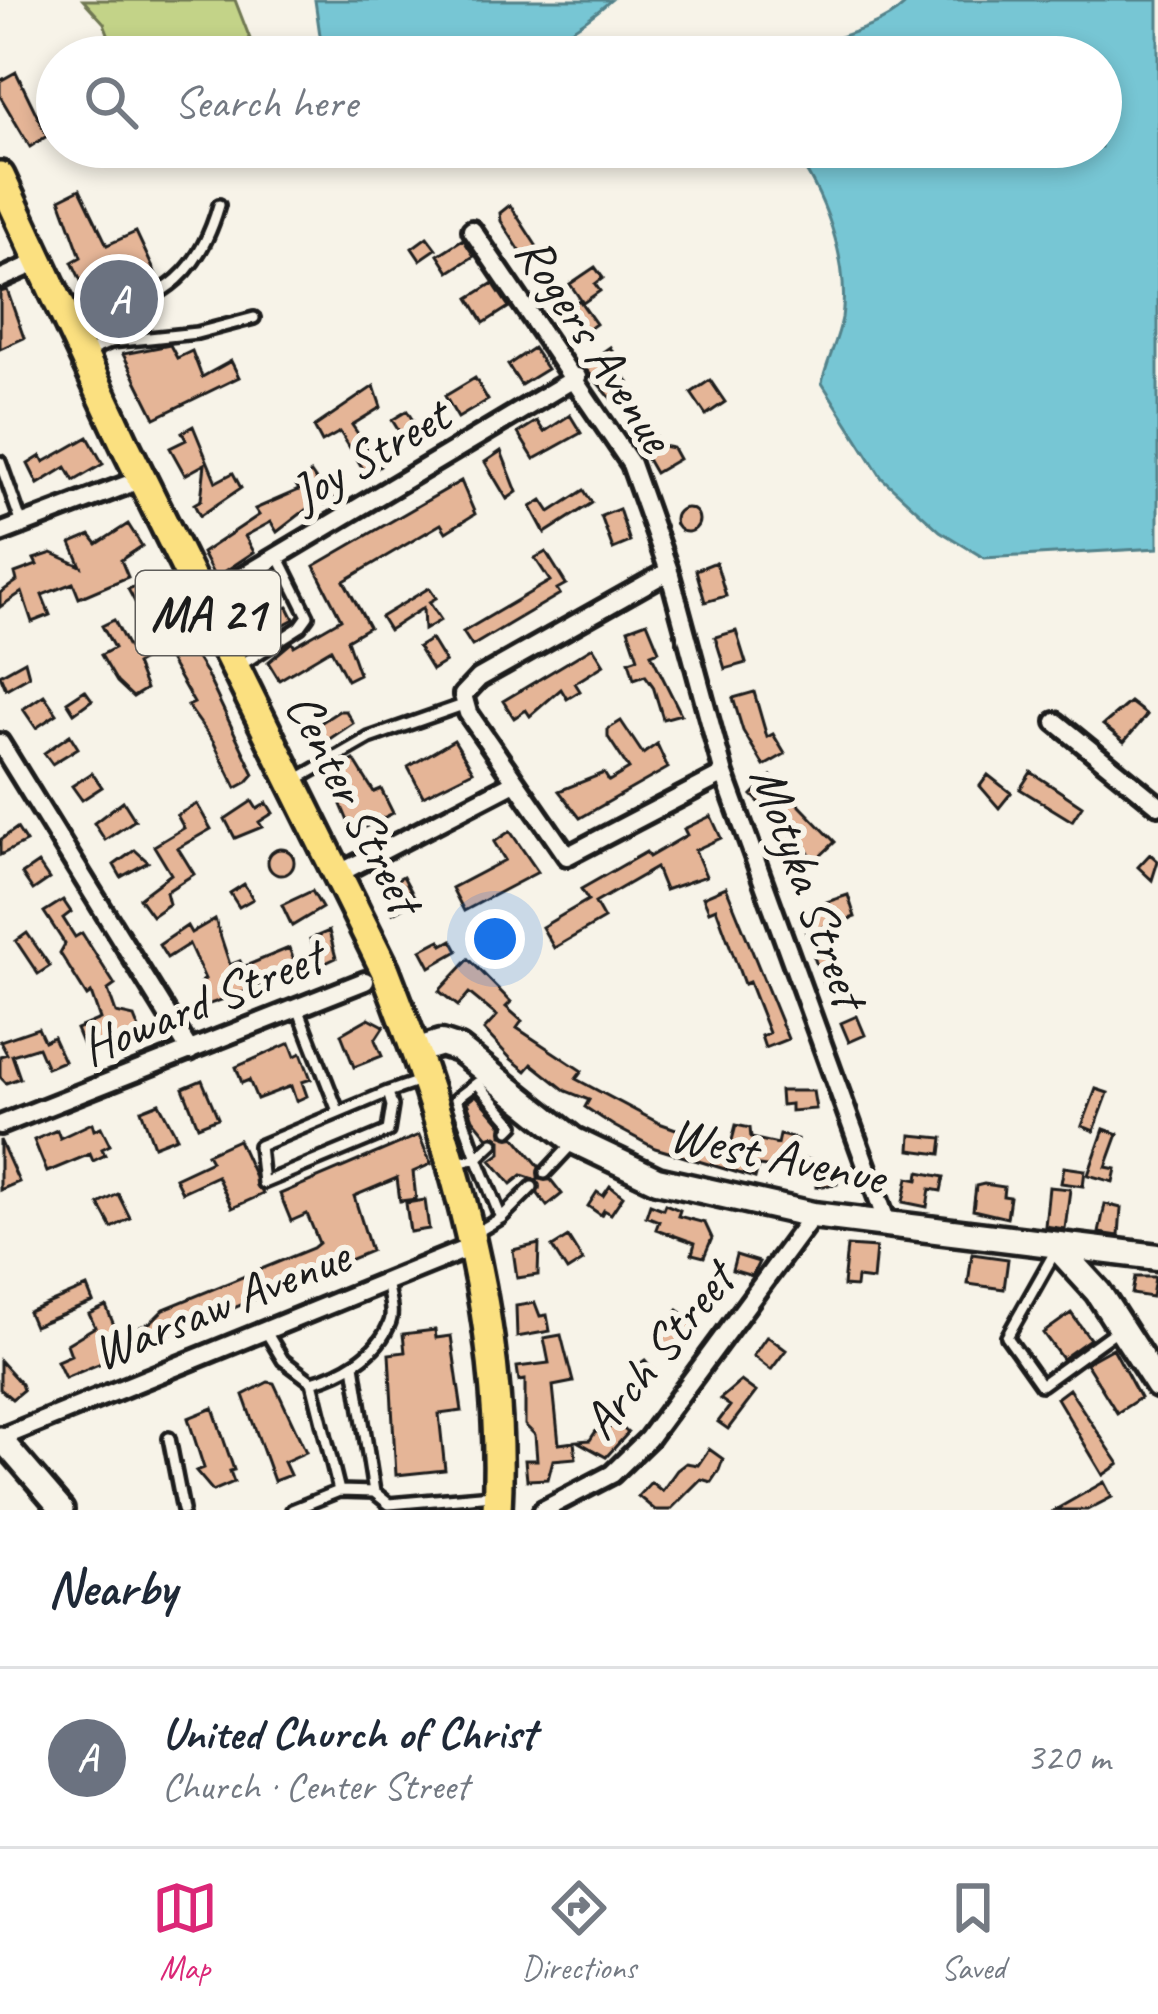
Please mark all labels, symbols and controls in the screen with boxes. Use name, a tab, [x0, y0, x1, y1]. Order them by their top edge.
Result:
search box	[36, 36, 1122, 168]
icon: search	[78, 69, 144, 135]
text: Search here	[174, 74, 357, 131]
street label: Rogers Avenue	[502, 223, 691, 467]
pin: A	[80, 254, 158, 344]
street label: Joy Street	[276, 381, 465, 526]
road number: MA 21	[136, 571, 280, 655]
street label: Center Street	[271, 682, 440, 929]
street label: Motyka Street	[736, 757, 884, 1021]
your location	[465, 909, 525, 969]
street label: Howard Street	[71, 922, 337, 1079]
street label: West Avenue	[665, 1101, 894, 1210]
street label: Warsaw Avenue	[83, 1222, 361, 1384]
street label: Arch Street	[567, 1245, 752, 1452]
text: Nearby	[48, 1556, 176, 1620]
text: United Church of Christ	[162, 1705, 536, 1762]
text: A	[77, 1733, 97, 1782]
text: 320 m	[1026, 1733, 1110, 1782]
text: Church · Center Street	[162, 1762, 468, 1811]
tab: Map	[152, 1875, 218, 1989]
tab: Directions	[522, 1875, 636, 1989]
tab: Saved	[940, 1875, 1006, 1989]

